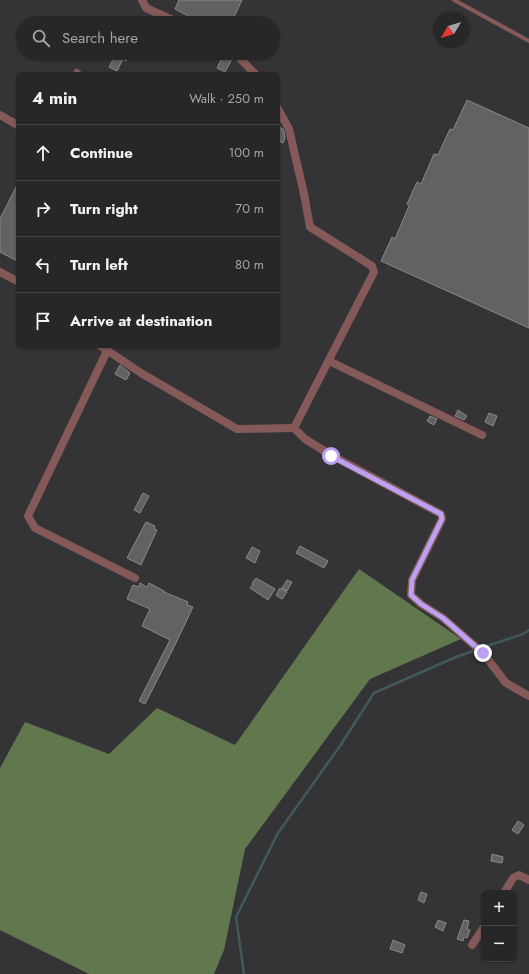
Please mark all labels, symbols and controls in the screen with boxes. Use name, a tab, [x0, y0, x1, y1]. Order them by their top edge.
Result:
north arrow	[433, 12, 469, 48]
search box	[16, 16, 280, 60]
icon: search	[30, 27, 52, 49]
text: Search here	[62, 27, 138, 49]
text: 4 min	[32, 86, 77, 110]
text: Walk · 250 m	[189, 89, 264, 108]
icon: ahead	[32, 142, 54, 164]
text: Continue	[70, 142, 133, 164]
text: 100 m	[229, 143, 264, 162]
icon: right	[32, 198, 54, 220]
text: Turn right	[70, 198, 138, 220]
text: 70 m	[235, 199, 264, 218]
icon: left	[32, 254, 54, 276]
text: Turn left	[70, 254, 128, 276]
text: 80 m	[235, 255, 264, 274]
icon: arrive	[32, 310, 54, 332]
text: Arrive at destination	[70, 310, 212, 332]
route start	[322, 447, 340, 465]
route end	[474, 644, 492, 662]
map controls	[481, 890, 517, 962]
button: +	[481, 890, 517, 926]
button: −	[481, 926, 517, 962]

